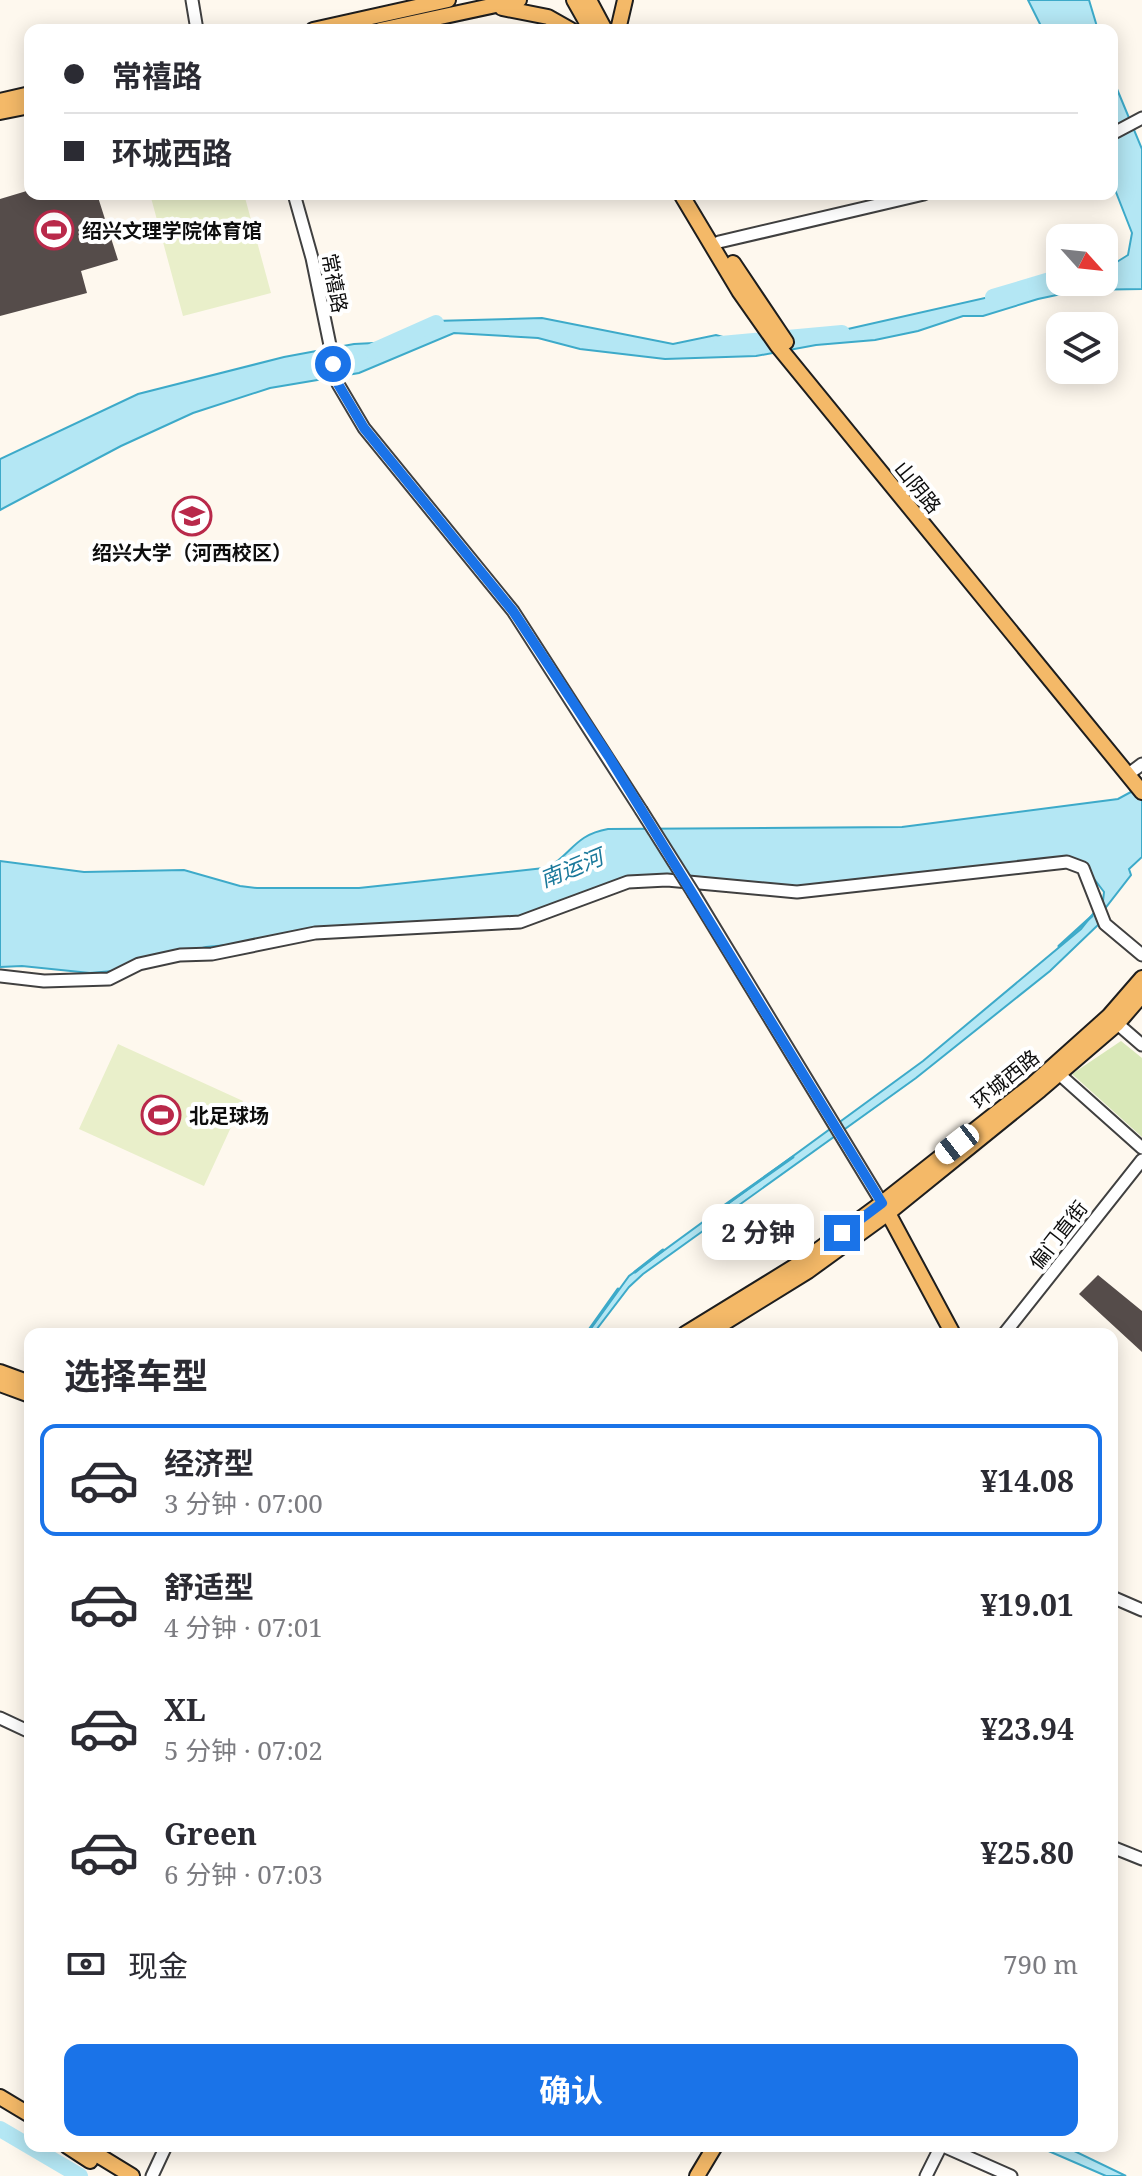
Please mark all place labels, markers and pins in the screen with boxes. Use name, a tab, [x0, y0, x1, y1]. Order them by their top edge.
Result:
sports icon: 绍兴文理学院体育馆	[33, 209, 75, 251]
place label: 绍兴文理学院体育馆	[82, 217, 262, 244]
school or university icon: 绍兴大学（河西校区）	[171, 495, 213, 537]
place label: 绍兴大学（河西校区）	[92, 539, 292, 566]
sports icon: 北足球场	[140, 1094, 182, 1136]
place label: 北足球场	[189, 1102, 269, 1129]

